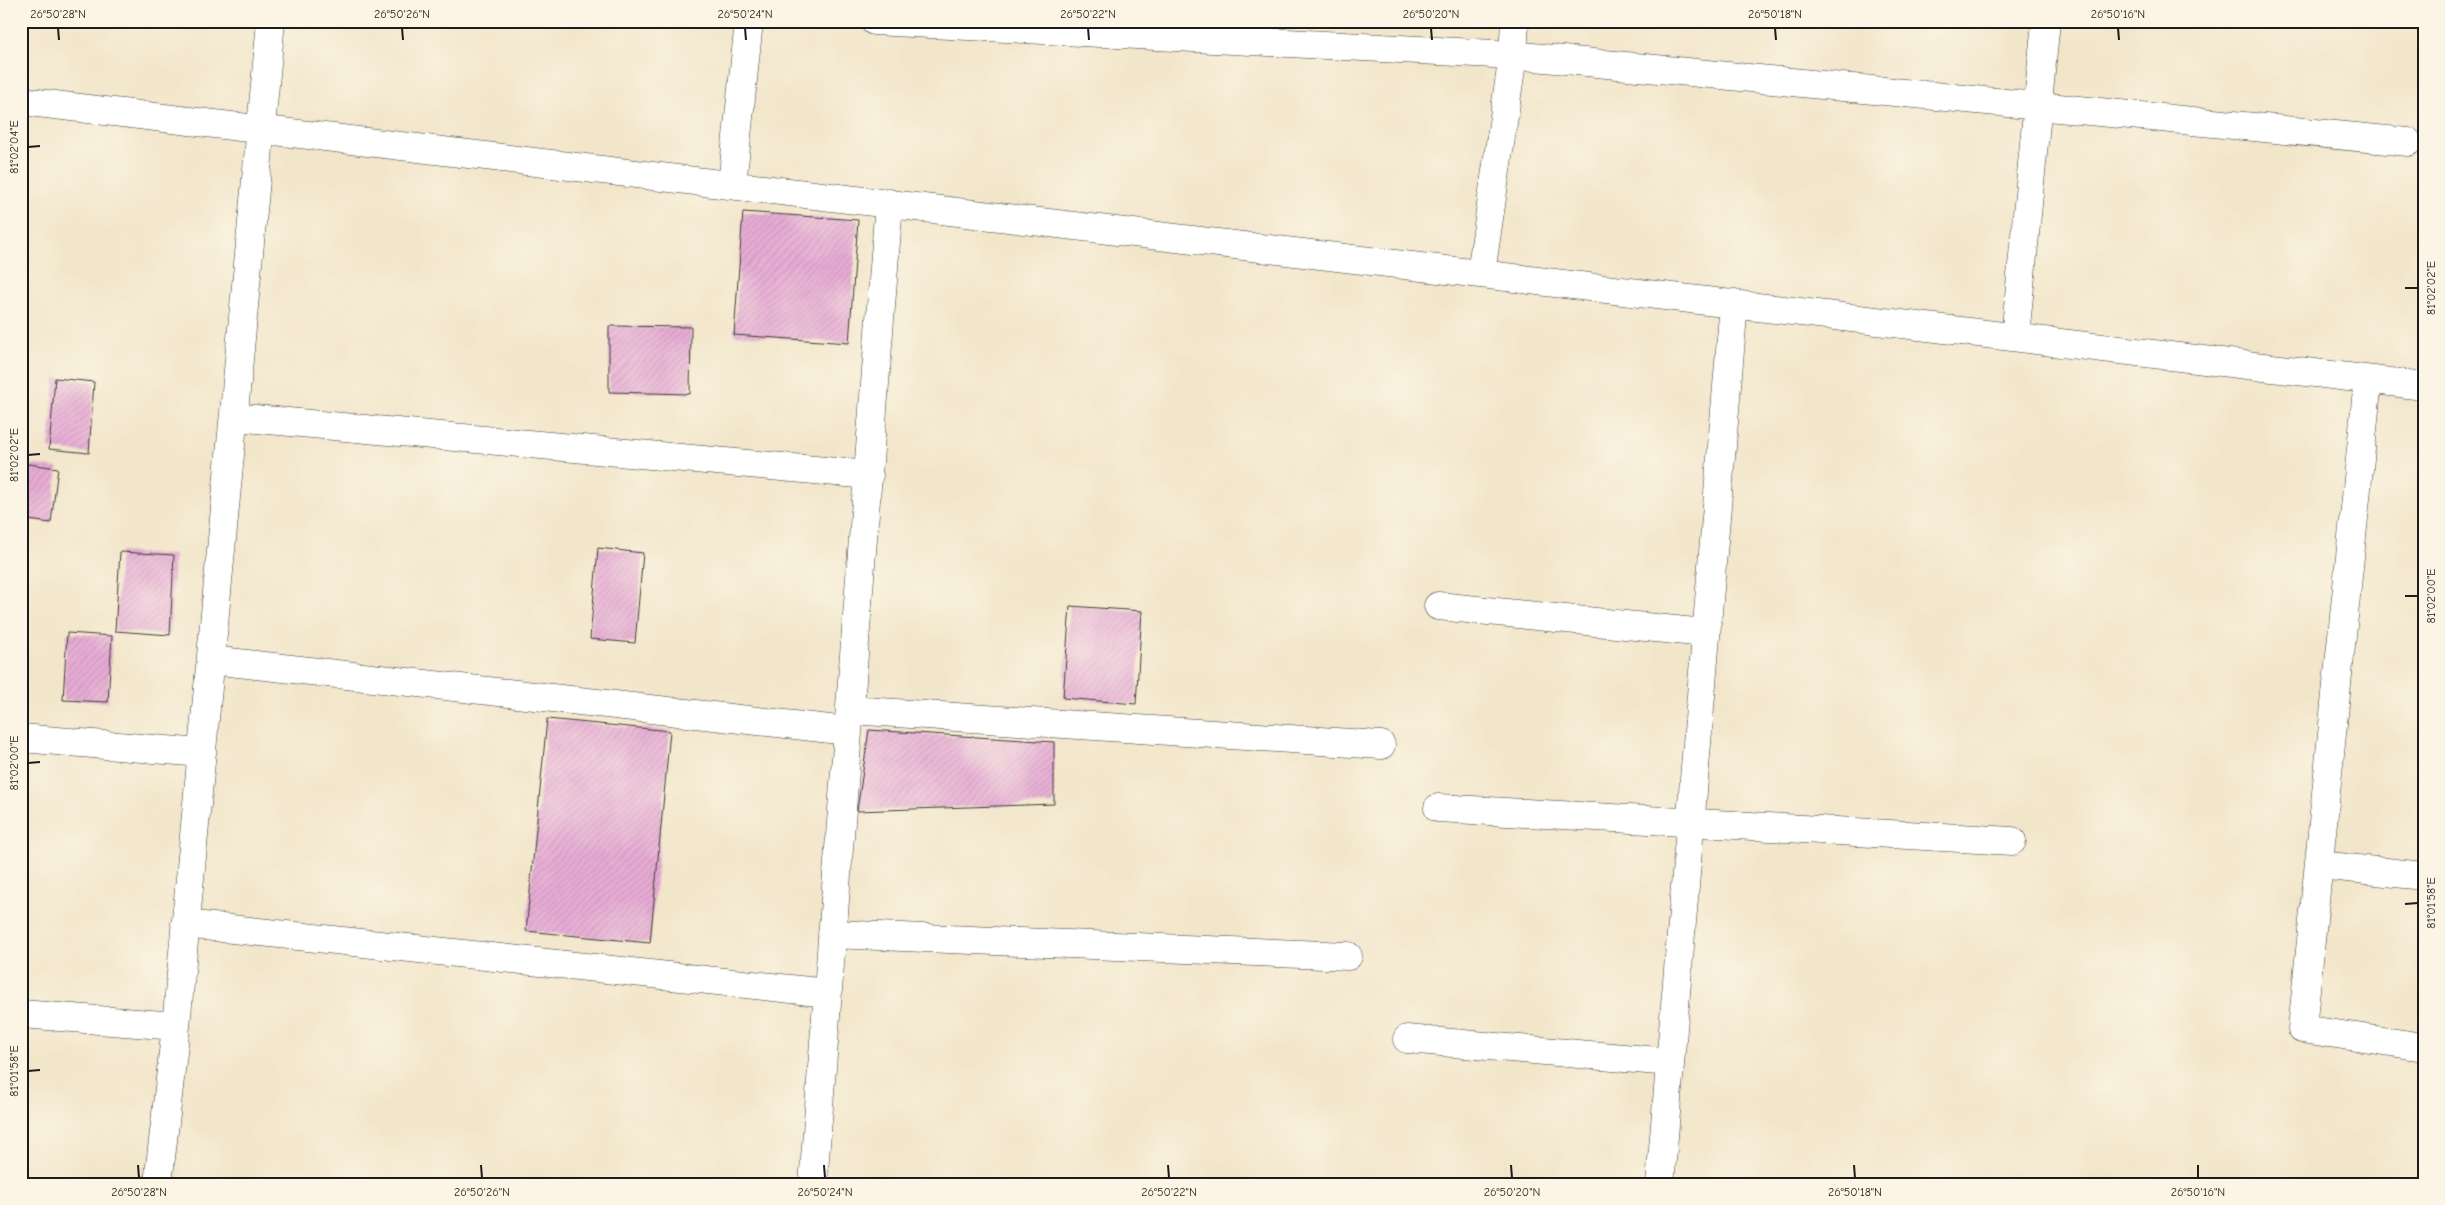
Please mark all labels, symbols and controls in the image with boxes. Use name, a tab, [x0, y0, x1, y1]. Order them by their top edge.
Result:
text: 26°50'28"N	[30, 7, 86, 21]
text: 26°50'26"N	[374, 7, 430, 21]
text: 26°50'24"N	[717, 7, 773, 21]
text: 26°50'22"N	[1060, 7, 1116, 21]
text: 26°50'20"N	[1403, 7, 1459, 21]
text: 26°50'18"N	[1748, 7, 1802, 21]
text: 26°50'16"N	[2091, 7, 2145, 21]
text: 81°02'04"E	[7, 120, 21, 174]
text: 81°02'02"E	[2424, 261, 2438, 315]
text: 81°02'02"E	[7, 428, 21, 482]
text: 81°02'00"E	[2424, 569, 2438, 623]
text: 81°02'00"E	[7, 736, 21, 790]
text: 81°01'58"E	[2424, 877, 2438, 929]
text: 81°01'58"E	[7, 1045, 21, 1097]
text: 26°50'28"N	[111, 1185, 167, 1199]
text: 26°50'26"N	[454, 1185, 510, 1199]
text: 26°50'24"N	[797, 1185, 853, 1199]
text: 26°50'22"N	[1141, 1185, 1197, 1199]
text: 26°50'20"N	[1484, 1185, 1540, 1199]
text: 26°50'18"N	[1828, 1185, 1882, 1199]
text: 26°50'16"N	[2171, 1185, 2225, 1199]

